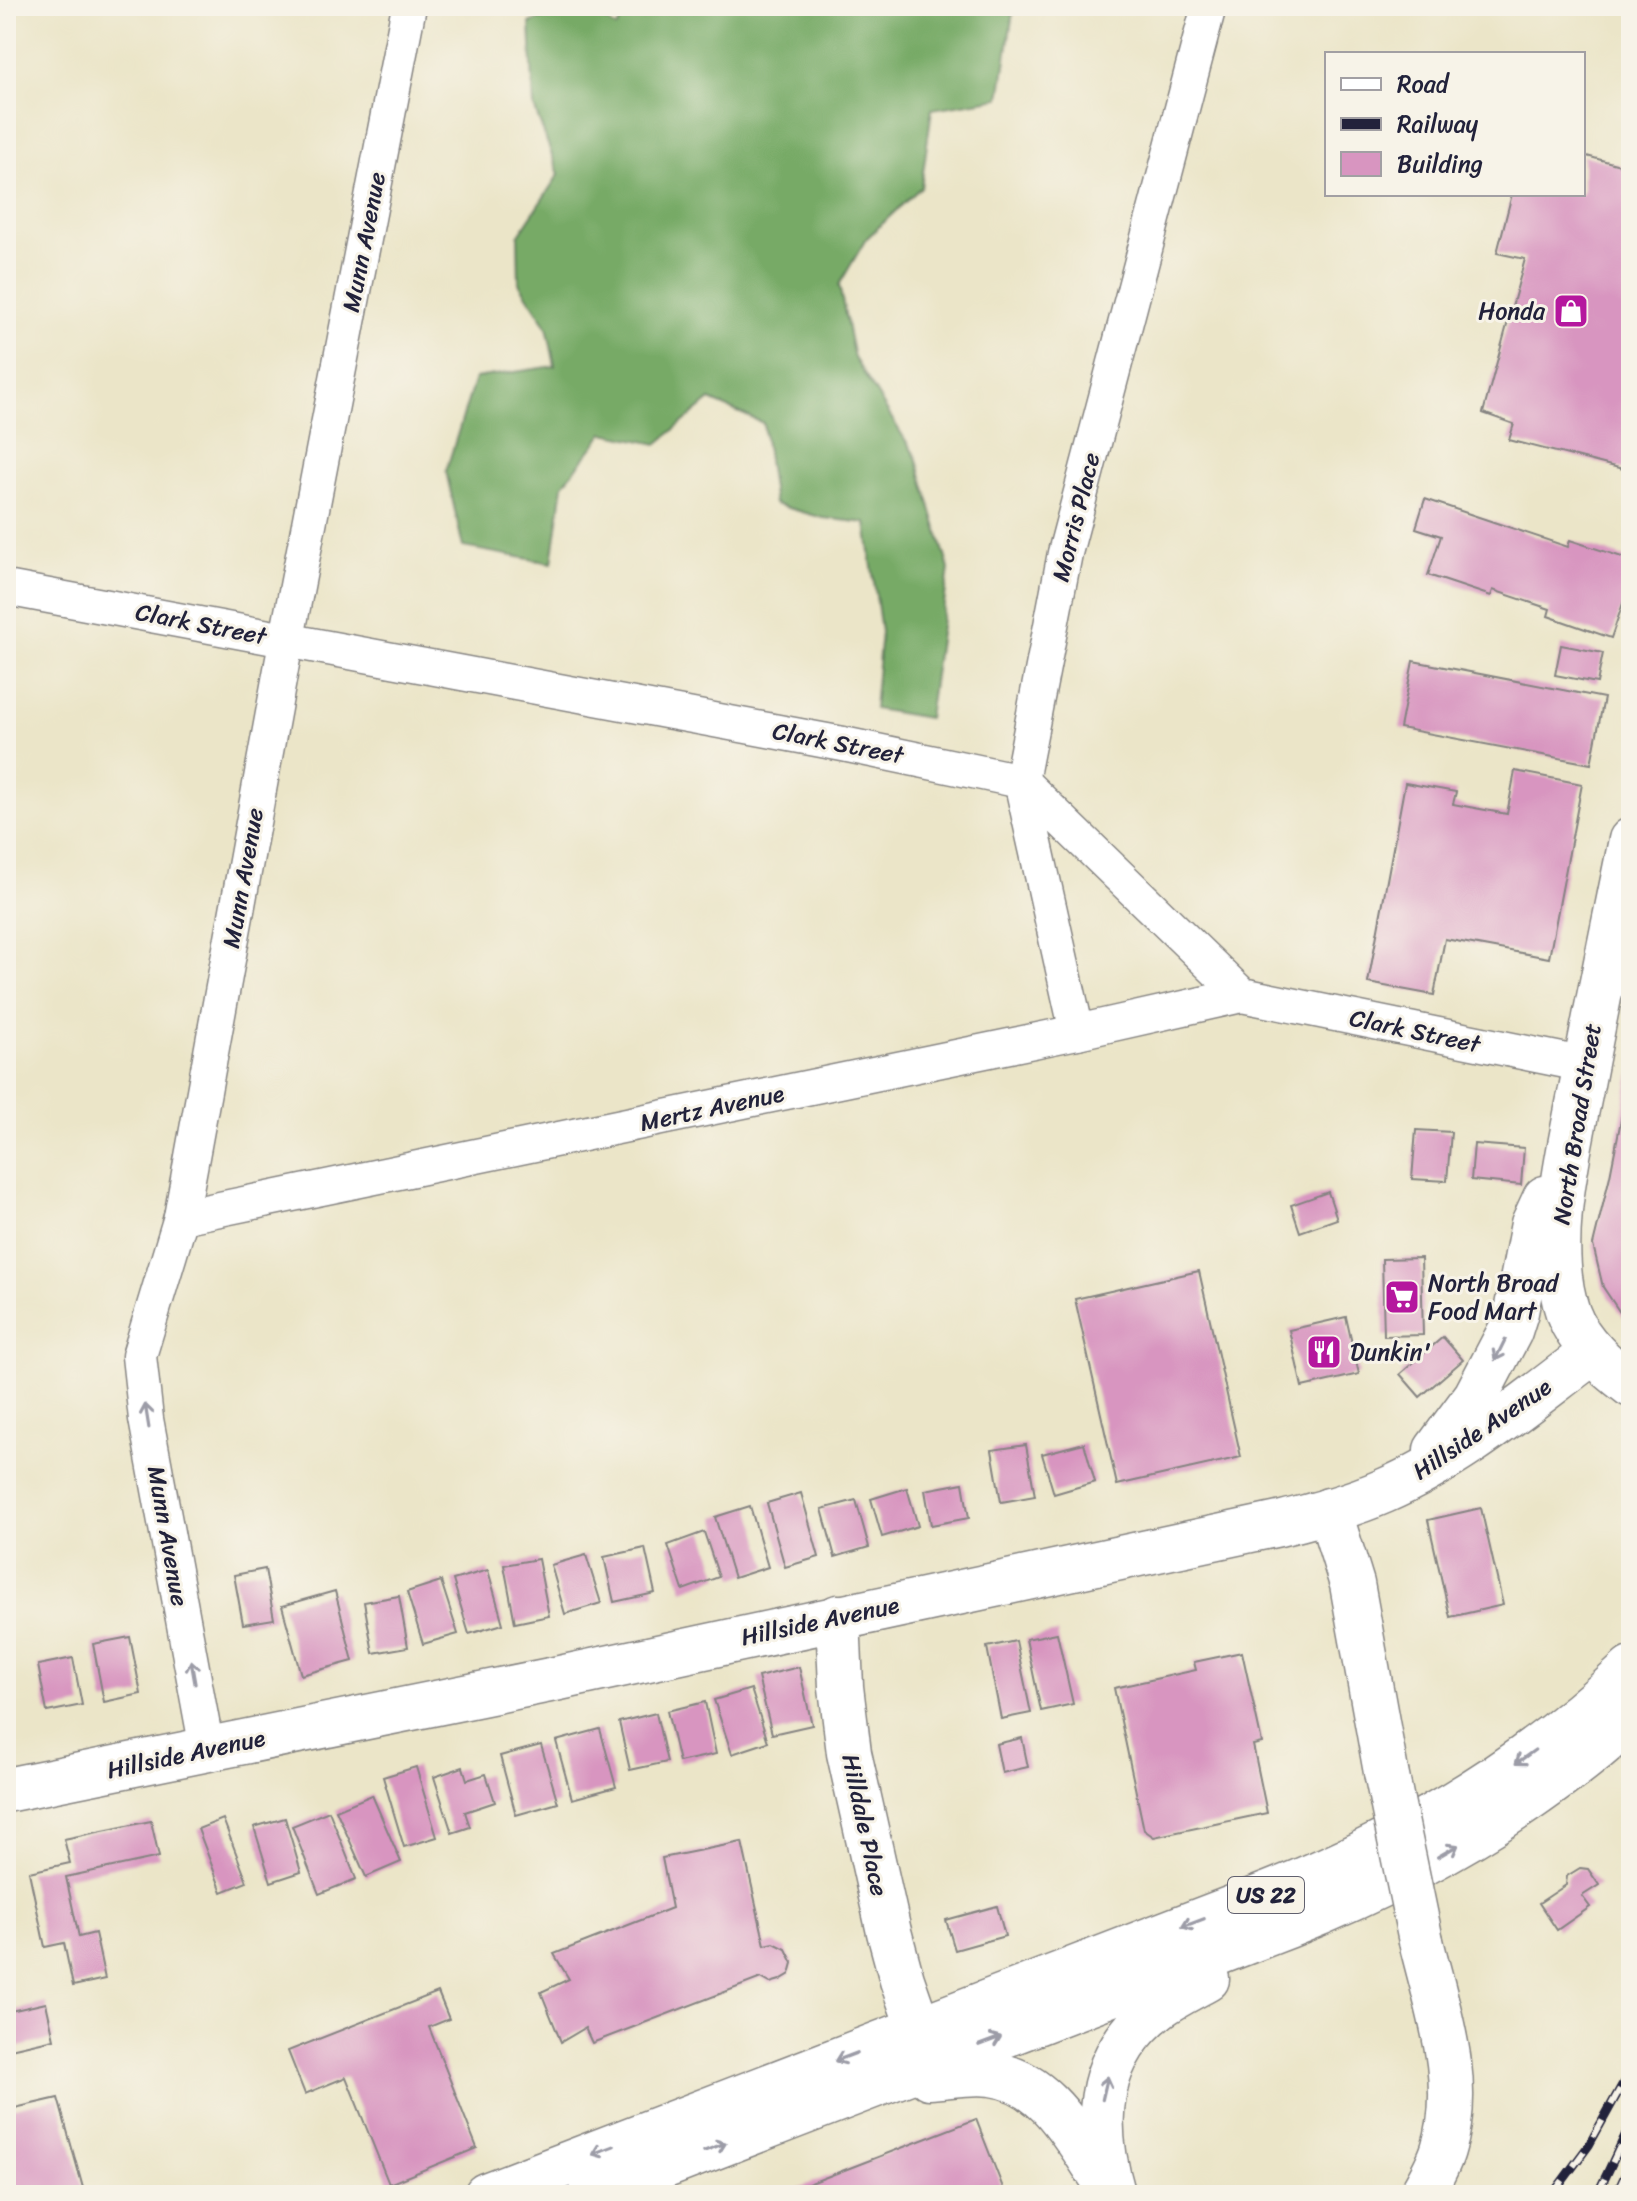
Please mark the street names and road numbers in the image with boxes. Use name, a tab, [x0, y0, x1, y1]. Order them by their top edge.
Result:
street label: Munn Avenue	[330, 168, 398, 316]
street label: Morris Place	[1040, 448, 1112, 586]
street label: Clark Street	[132, 591, 271, 658]
street label: Clark Street	[769, 710, 908, 777]
street label: Munn Avenue	[210, 804, 276, 952]
street label: Clark Street	[1346, 997, 1485, 1066]
street label: North Broad Street	[1540, 1020, 1614, 1228]
street label: Mertz Avenue	[636, 1072, 788, 1144]
street label: Hillside Avenue	[1404, 1366, 1561, 1491]
street label: Munn Avenue	[135, 1462, 201, 1610]
street label: Hillside Avenue	[737, 1584, 903, 1658]
street label: Hillside Avenue	[103, 1717, 269, 1791]
street label: Hilldale Place	[829, 1750, 901, 1900]
road number: US 22	[1228, 1877, 1304, 1913]

